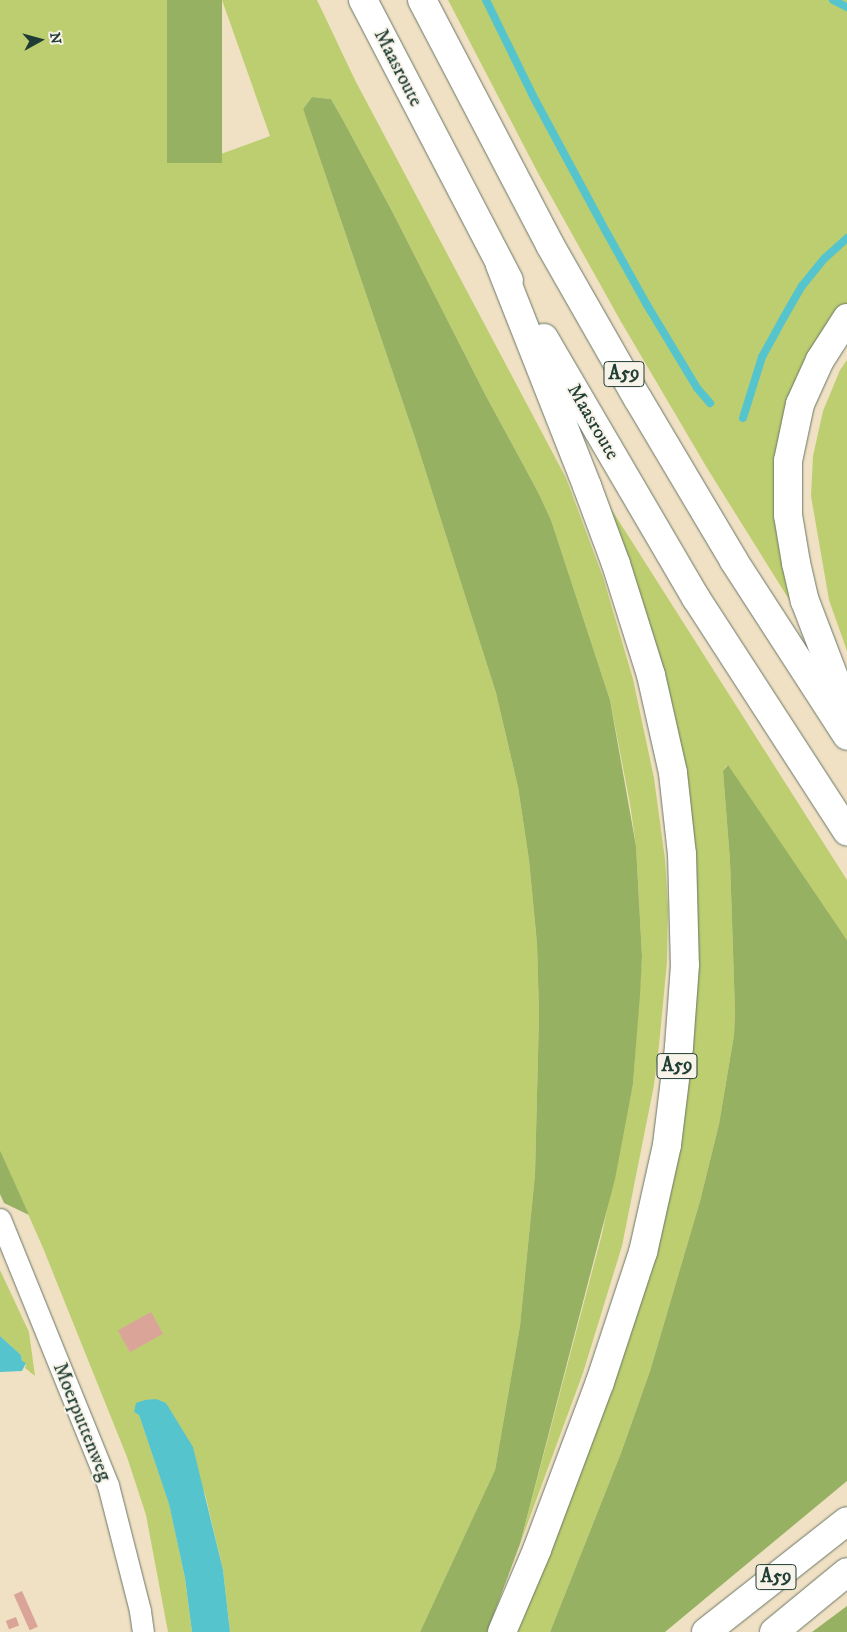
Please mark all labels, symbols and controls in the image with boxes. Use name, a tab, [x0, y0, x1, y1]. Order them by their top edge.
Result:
north arrow	[15, 15, 65, 65]
street label: Maasroute	[368, 25, 428, 111]
text: N	[45, 31, 65, 45]
road number: A59	[603, 358, 645, 390]
street label: Maasroute	[562, 380, 624, 464]
road number: A59	[656, 1050, 698, 1082]
street label: Moerputtenweg	[47, 1359, 117, 1485]
road number: A59	[755, 1560, 797, 1594]

